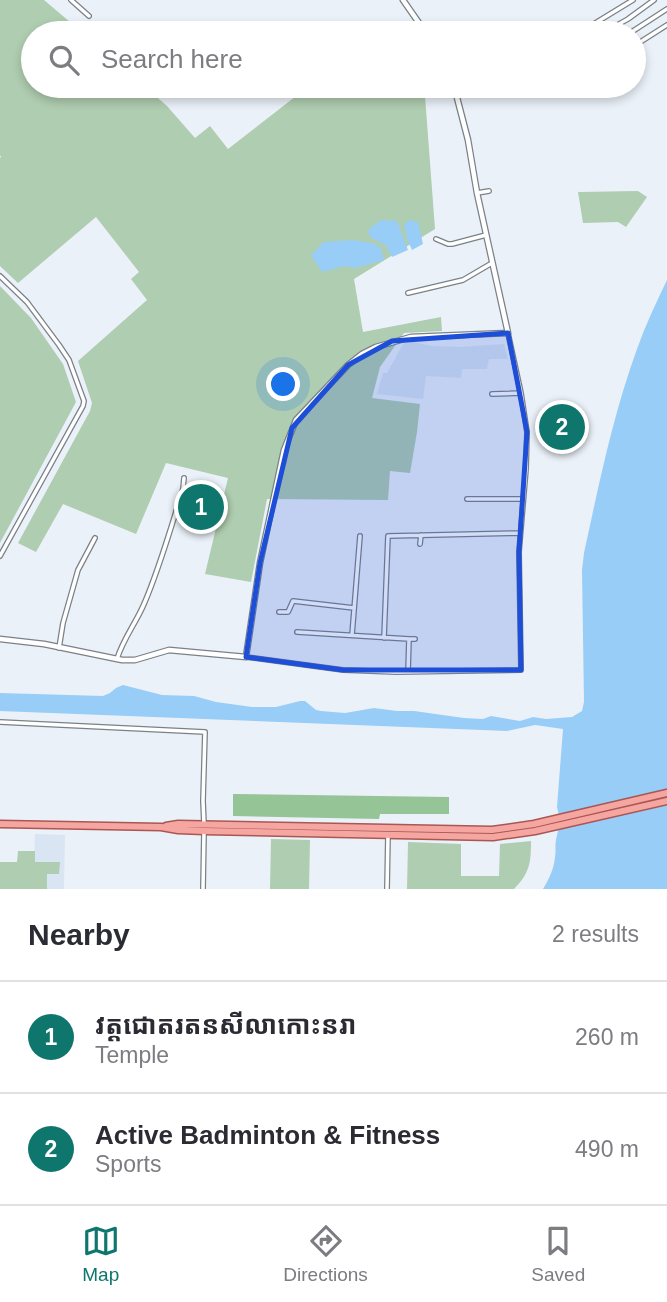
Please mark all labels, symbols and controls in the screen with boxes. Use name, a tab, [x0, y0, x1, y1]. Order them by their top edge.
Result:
search box	[21, 21, 646, 98]
icon: search	[45, 41, 83, 79]
text: Search here	[101, 44, 243, 74]
your location	[266, 367, 300, 401]
pin: 2	[539, 401, 585, 453]
pin: 1	[178, 481, 224, 533]
text: Nearby	[28, 918, 130, 951]
text: 2 results	[552, 921, 639, 947]
text: វត្តជោតរតនសីលាកោះនរា	[95, 1010, 356, 1040]
text: 1	[45, 1024, 57, 1050]
text: 260 m	[575, 1024, 639, 1050]
text: Temple	[95, 1042, 169, 1068]
text: Active Badminton & Fitness	[95, 1120, 440, 1150]
text: 2	[45, 1136, 57, 1162]
text: 490 m	[575, 1136, 639, 1162]
text: Sports	[95, 1151, 161, 1177]
tab: Map	[82, 1222, 120, 1286]
tab: Directions	[283, 1222, 368, 1286]
tab: Saved	[531, 1222, 585, 1286]

